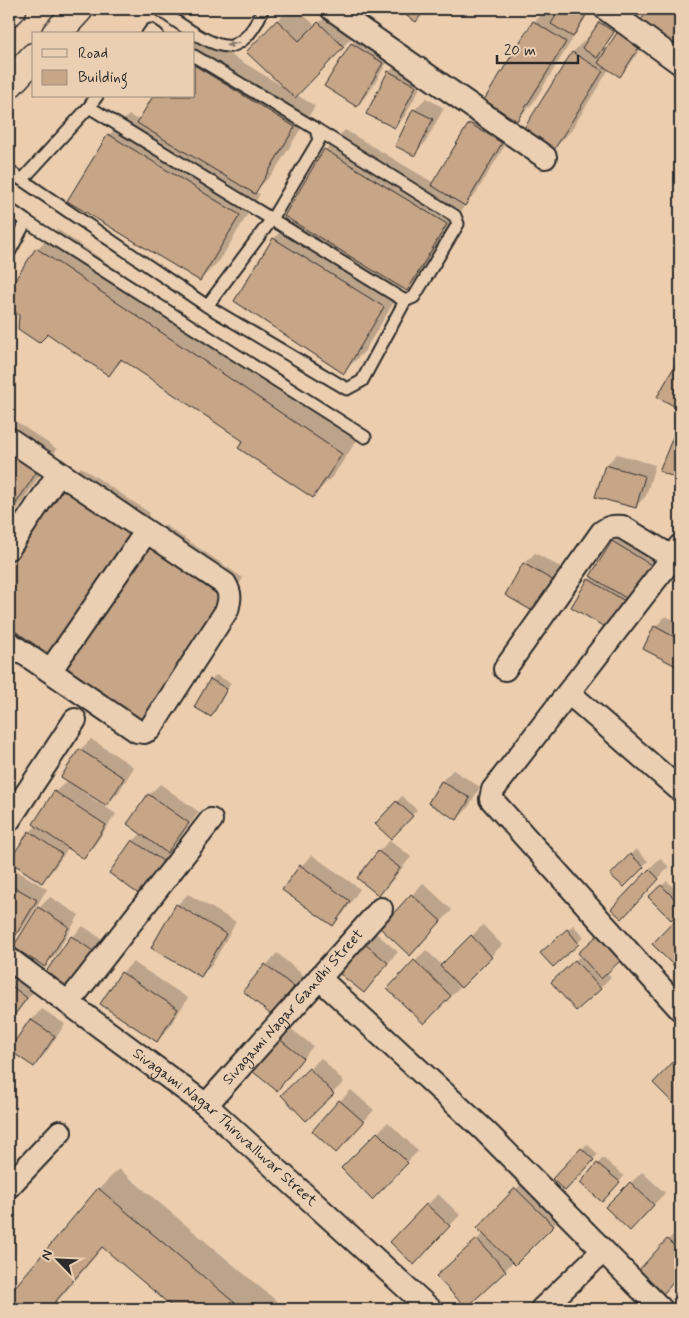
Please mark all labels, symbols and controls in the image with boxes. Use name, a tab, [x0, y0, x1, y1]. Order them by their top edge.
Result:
legend	[32, 32, 195, 98]
scale bar	[497, 32, 578, 64]
one-way arrow	[225, 40, 241, 48]
text: 20 m	[504, 41, 536, 61]
text: Road	[78, 44, 108, 64]
text: Building	[78, 68, 128, 89]
street label: Sivagami Nagar Gandhi Street	[218, 925, 368, 1089]
street label: Sivagami Nagar Thiruvalluvar Street	[128, 1044, 321, 1211]
north arrow	[32, 1236, 82, 1286]
text: N	[37, 1247, 57, 1263]

